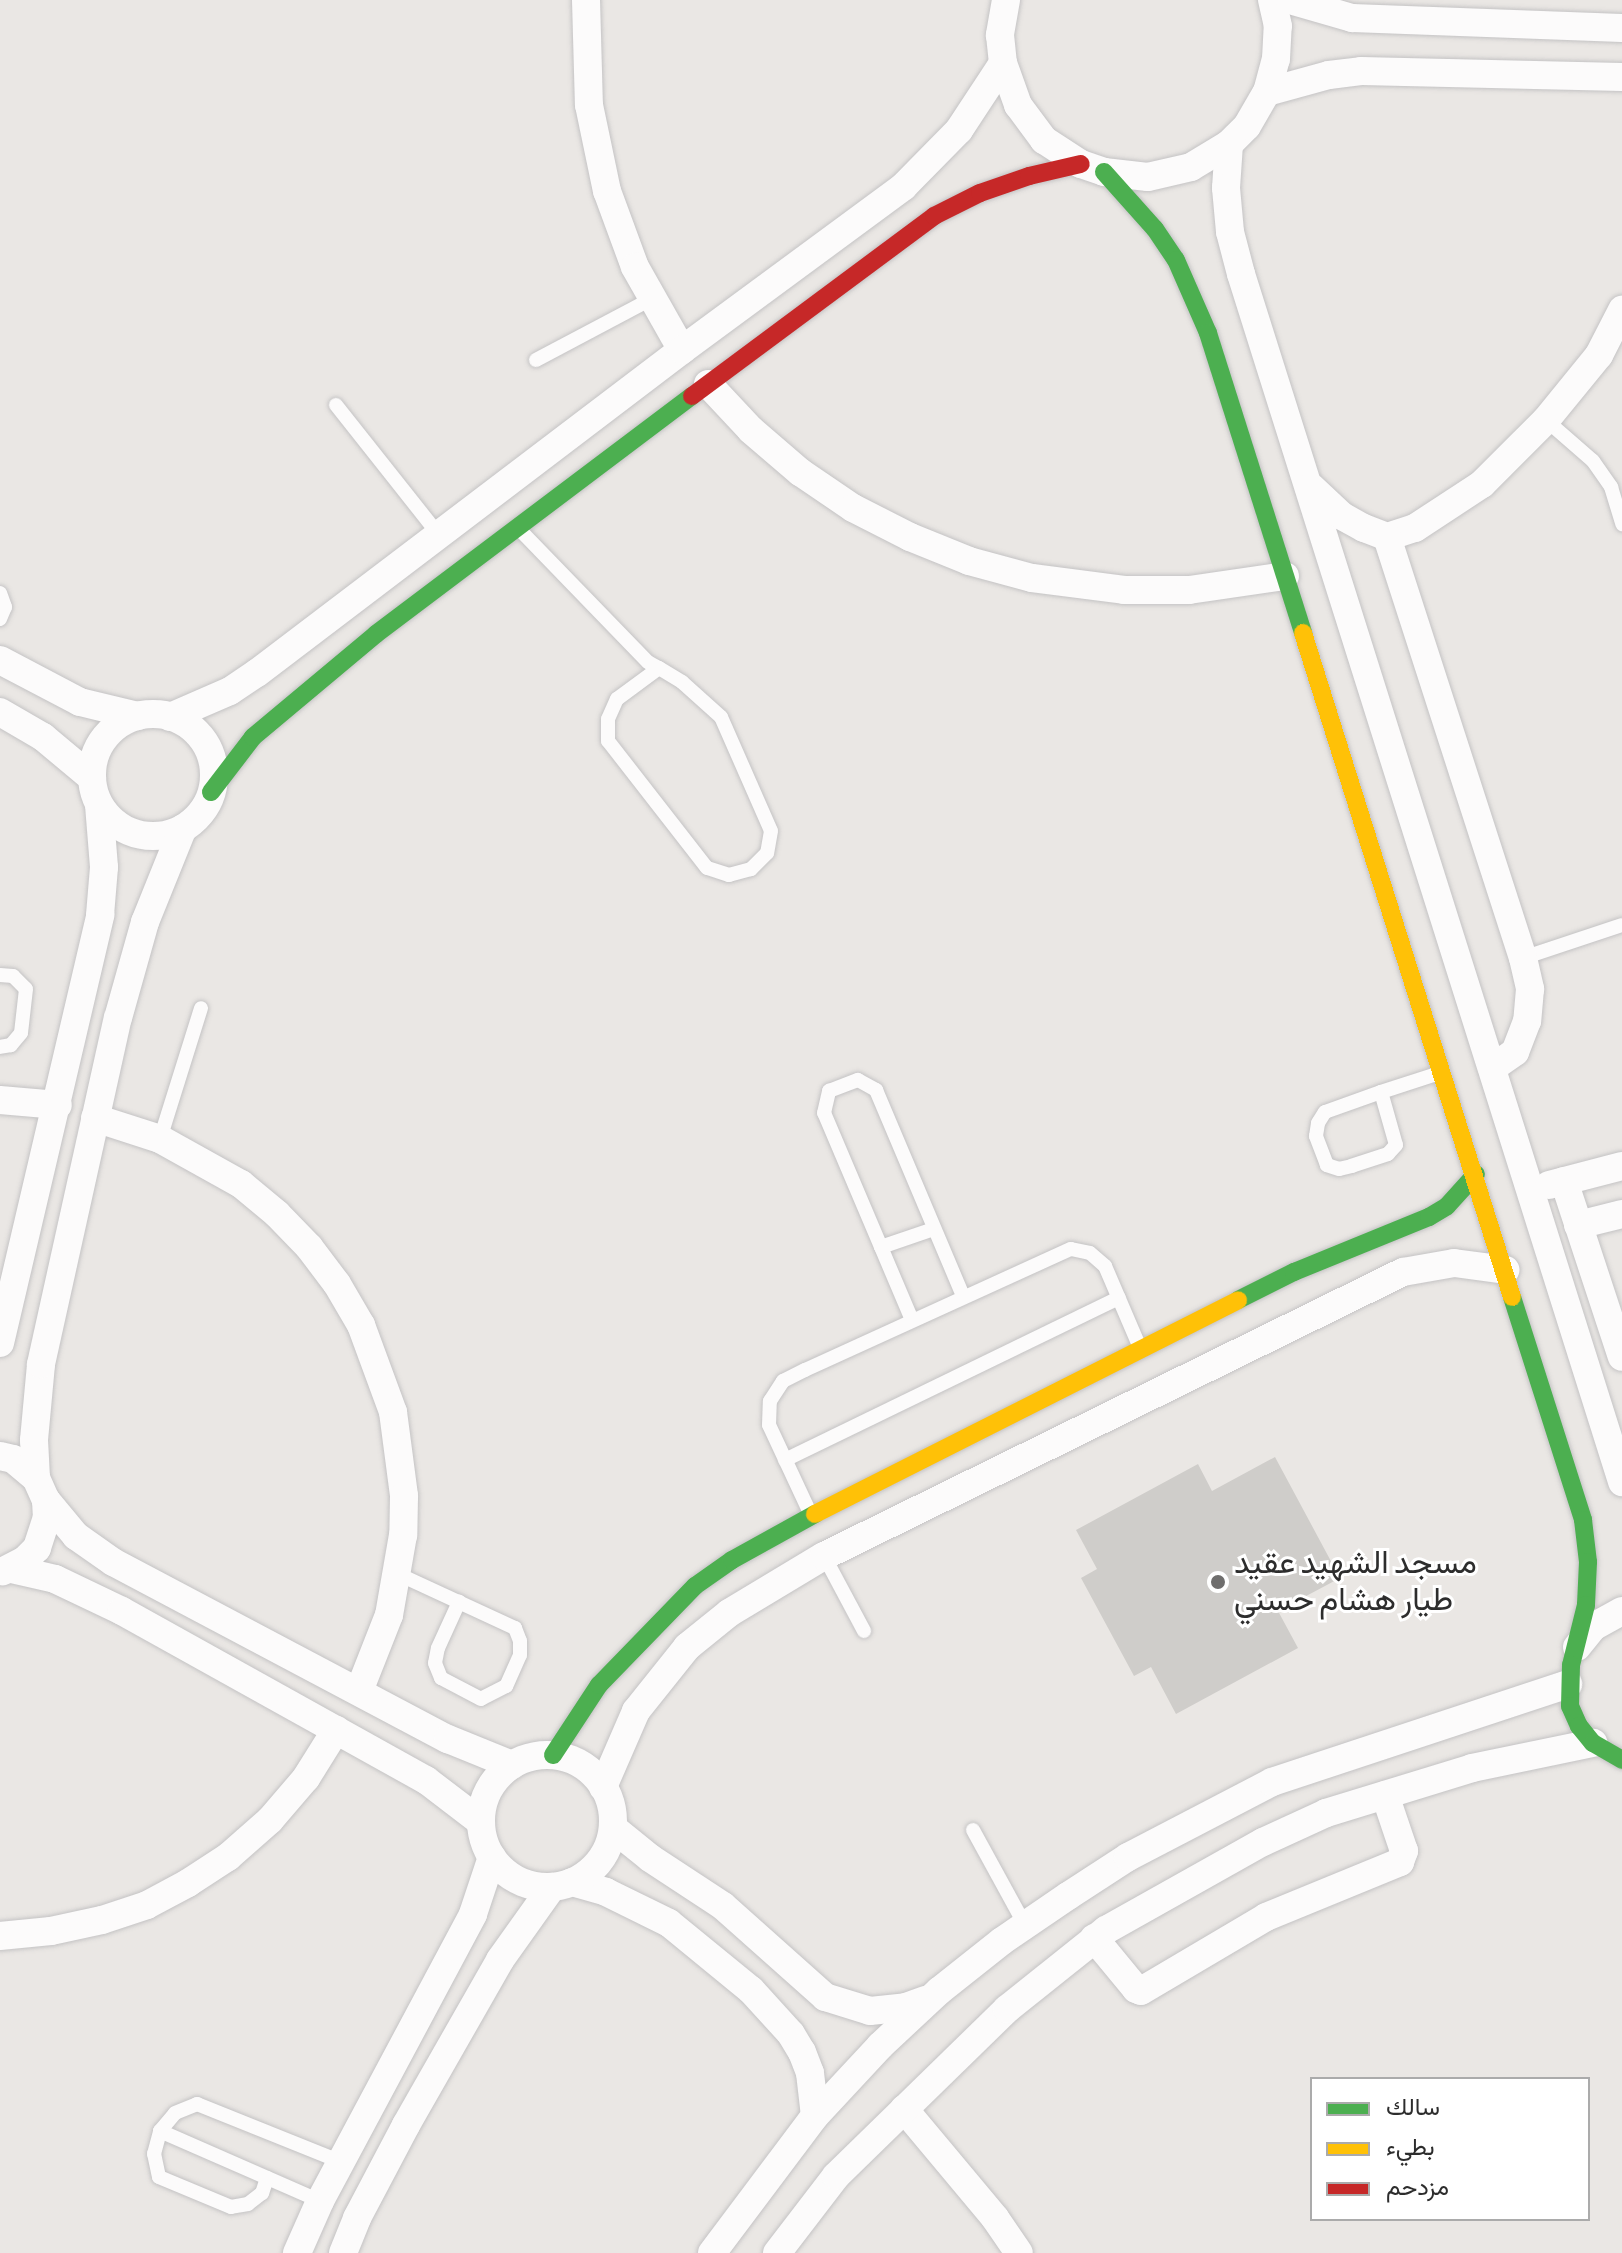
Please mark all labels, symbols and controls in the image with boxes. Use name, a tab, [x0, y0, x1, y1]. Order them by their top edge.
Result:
place label: مسجد الشهيد عقيد طيار هشام حسني	[1234, 1545, 1477, 1620]
marker: مسجد الشهيد عقيد طيار هشام حسني	[1209, 1573, 1227, 1591]
legend	[1310, 2077, 1590, 2221]
text: سالك	[1386, 2096, 1440, 2120]
text: بطيء	[1386, 2136, 1435, 2160]
text: مزدحم	[1386, 2176, 1449, 2200]

